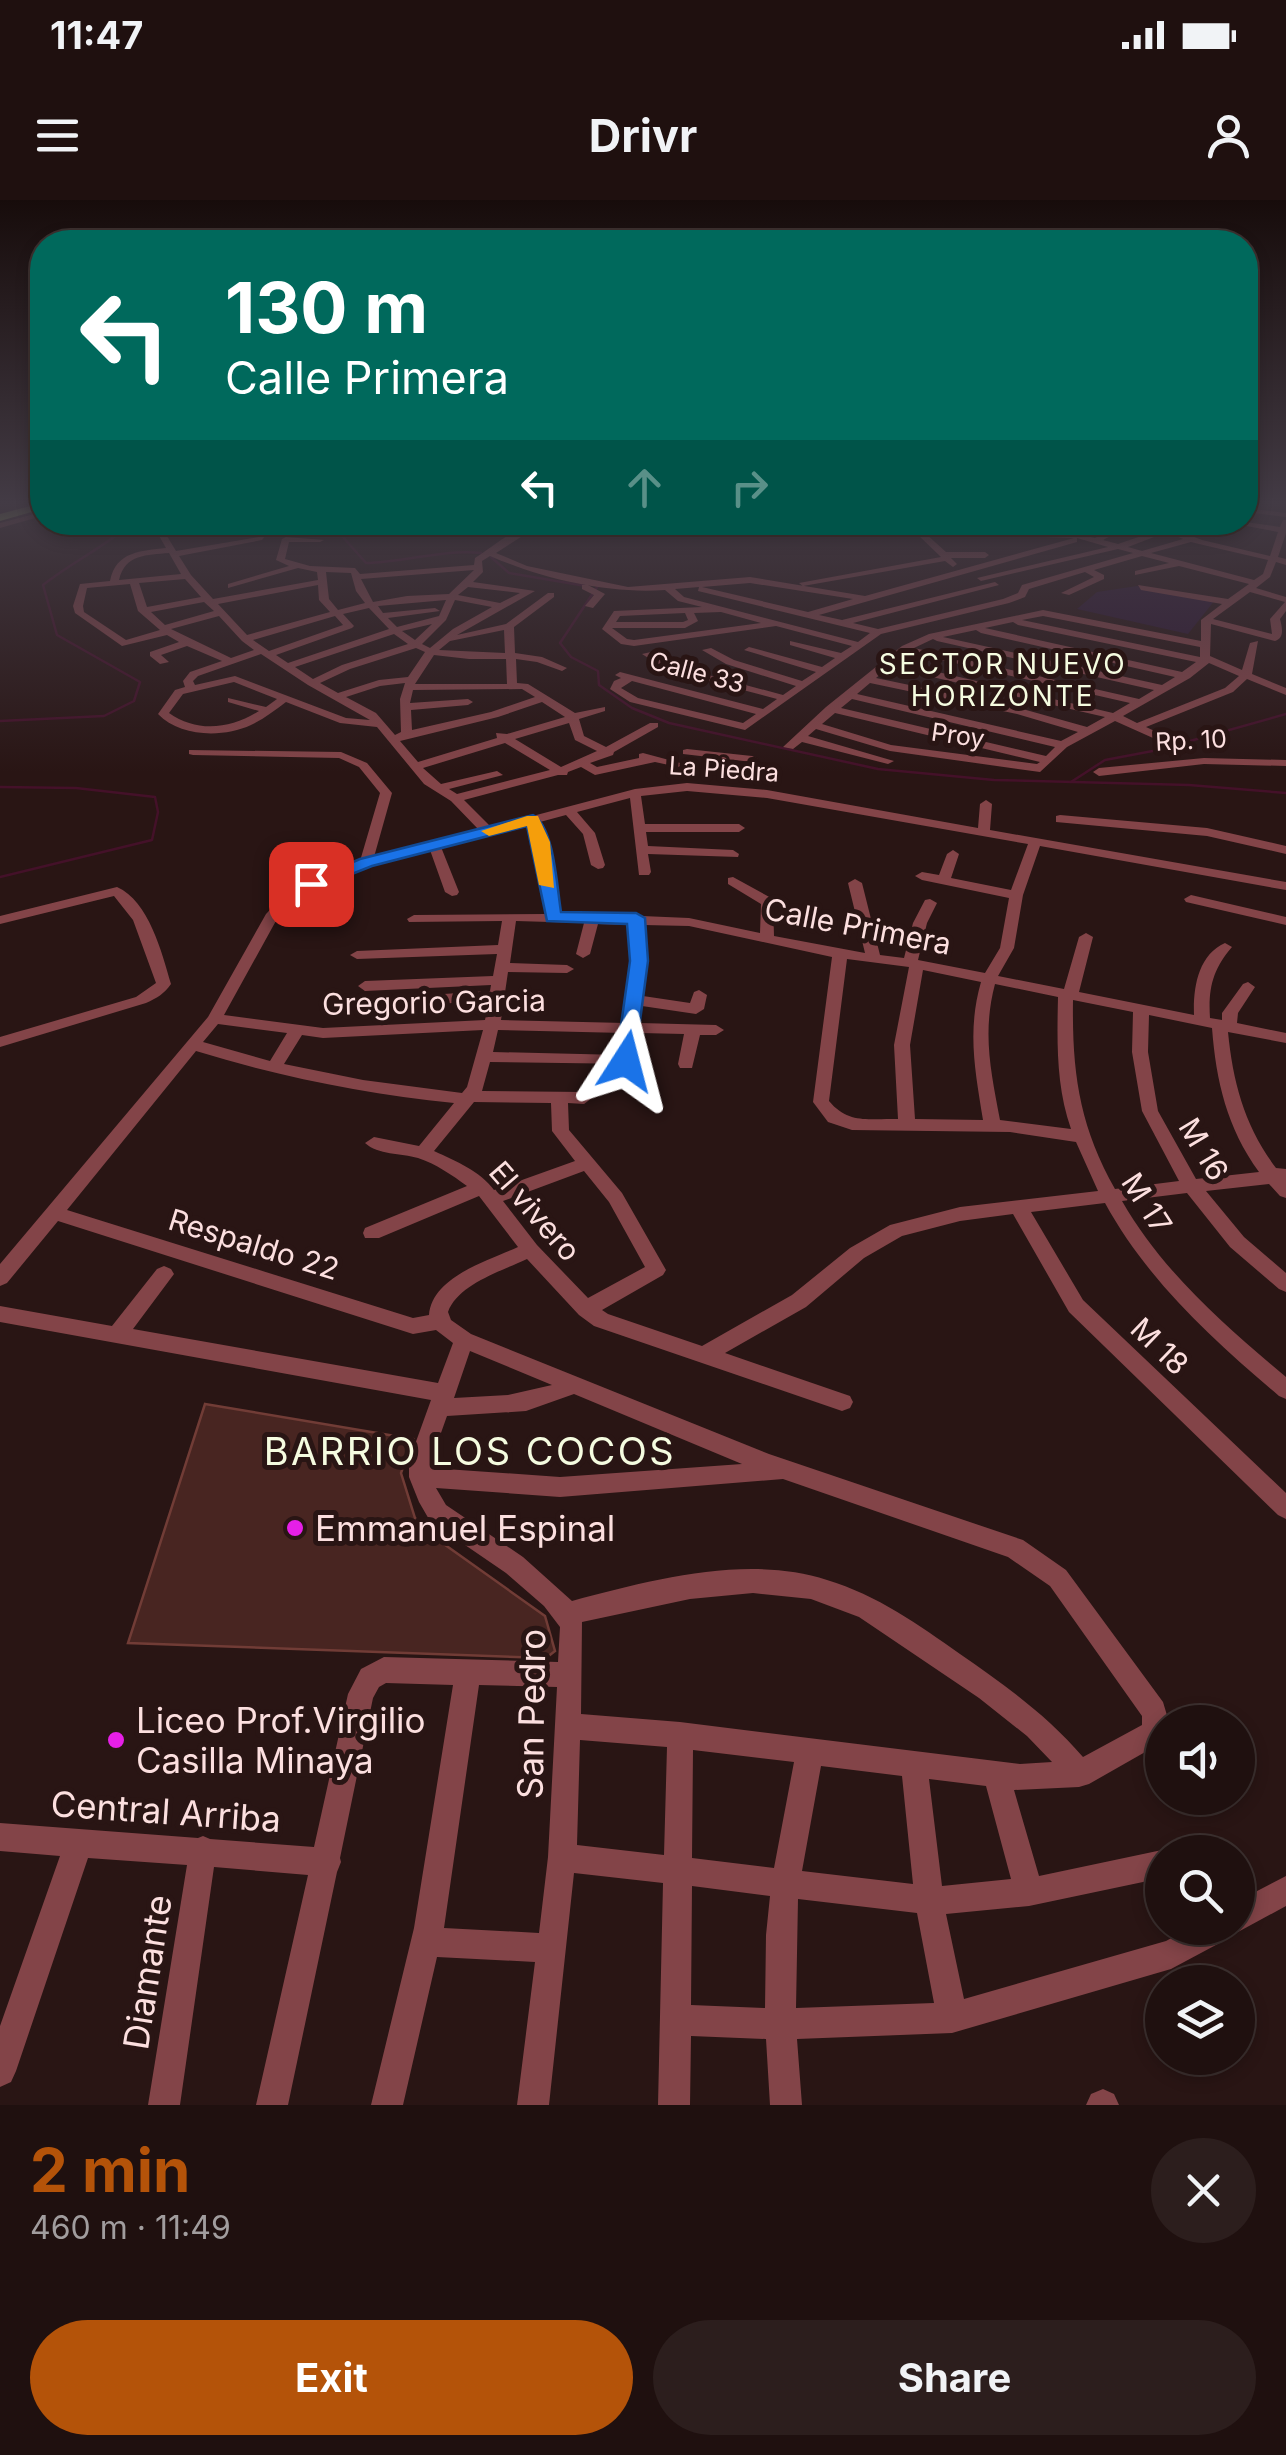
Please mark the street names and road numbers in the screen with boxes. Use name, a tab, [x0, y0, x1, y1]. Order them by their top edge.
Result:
street label: Calle 33	[646, 645, 748, 699]
street label: Proy	[929, 716, 987, 754]
street label: Rp. 10	[1154, 723, 1228, 757]
street label: La Piedra	[668, 750, 780, 788]
street label: Calle Primera	[762, 890, 954, 962]
street label: Gregorio Garcia	[322, 982, 546, 1022]
street label: M 16	[1171, 1111, 1237, 1187]
street label: El vivero	[482, 1154, 588, 1268]
street label: M 17	[1114, 1166, 1180, 1240]
street label: Respaldo 22	[164, 1201, 344, 1287]
street label: M 18	[1124, 1310, 1196, 1382]
street label: San Pedro	[509, 1629, 553, 1799]
street label: Central Arriba	[49, 1782, 283, 1840]
street label: Diamante	[114, 1892, 180, 2052]

